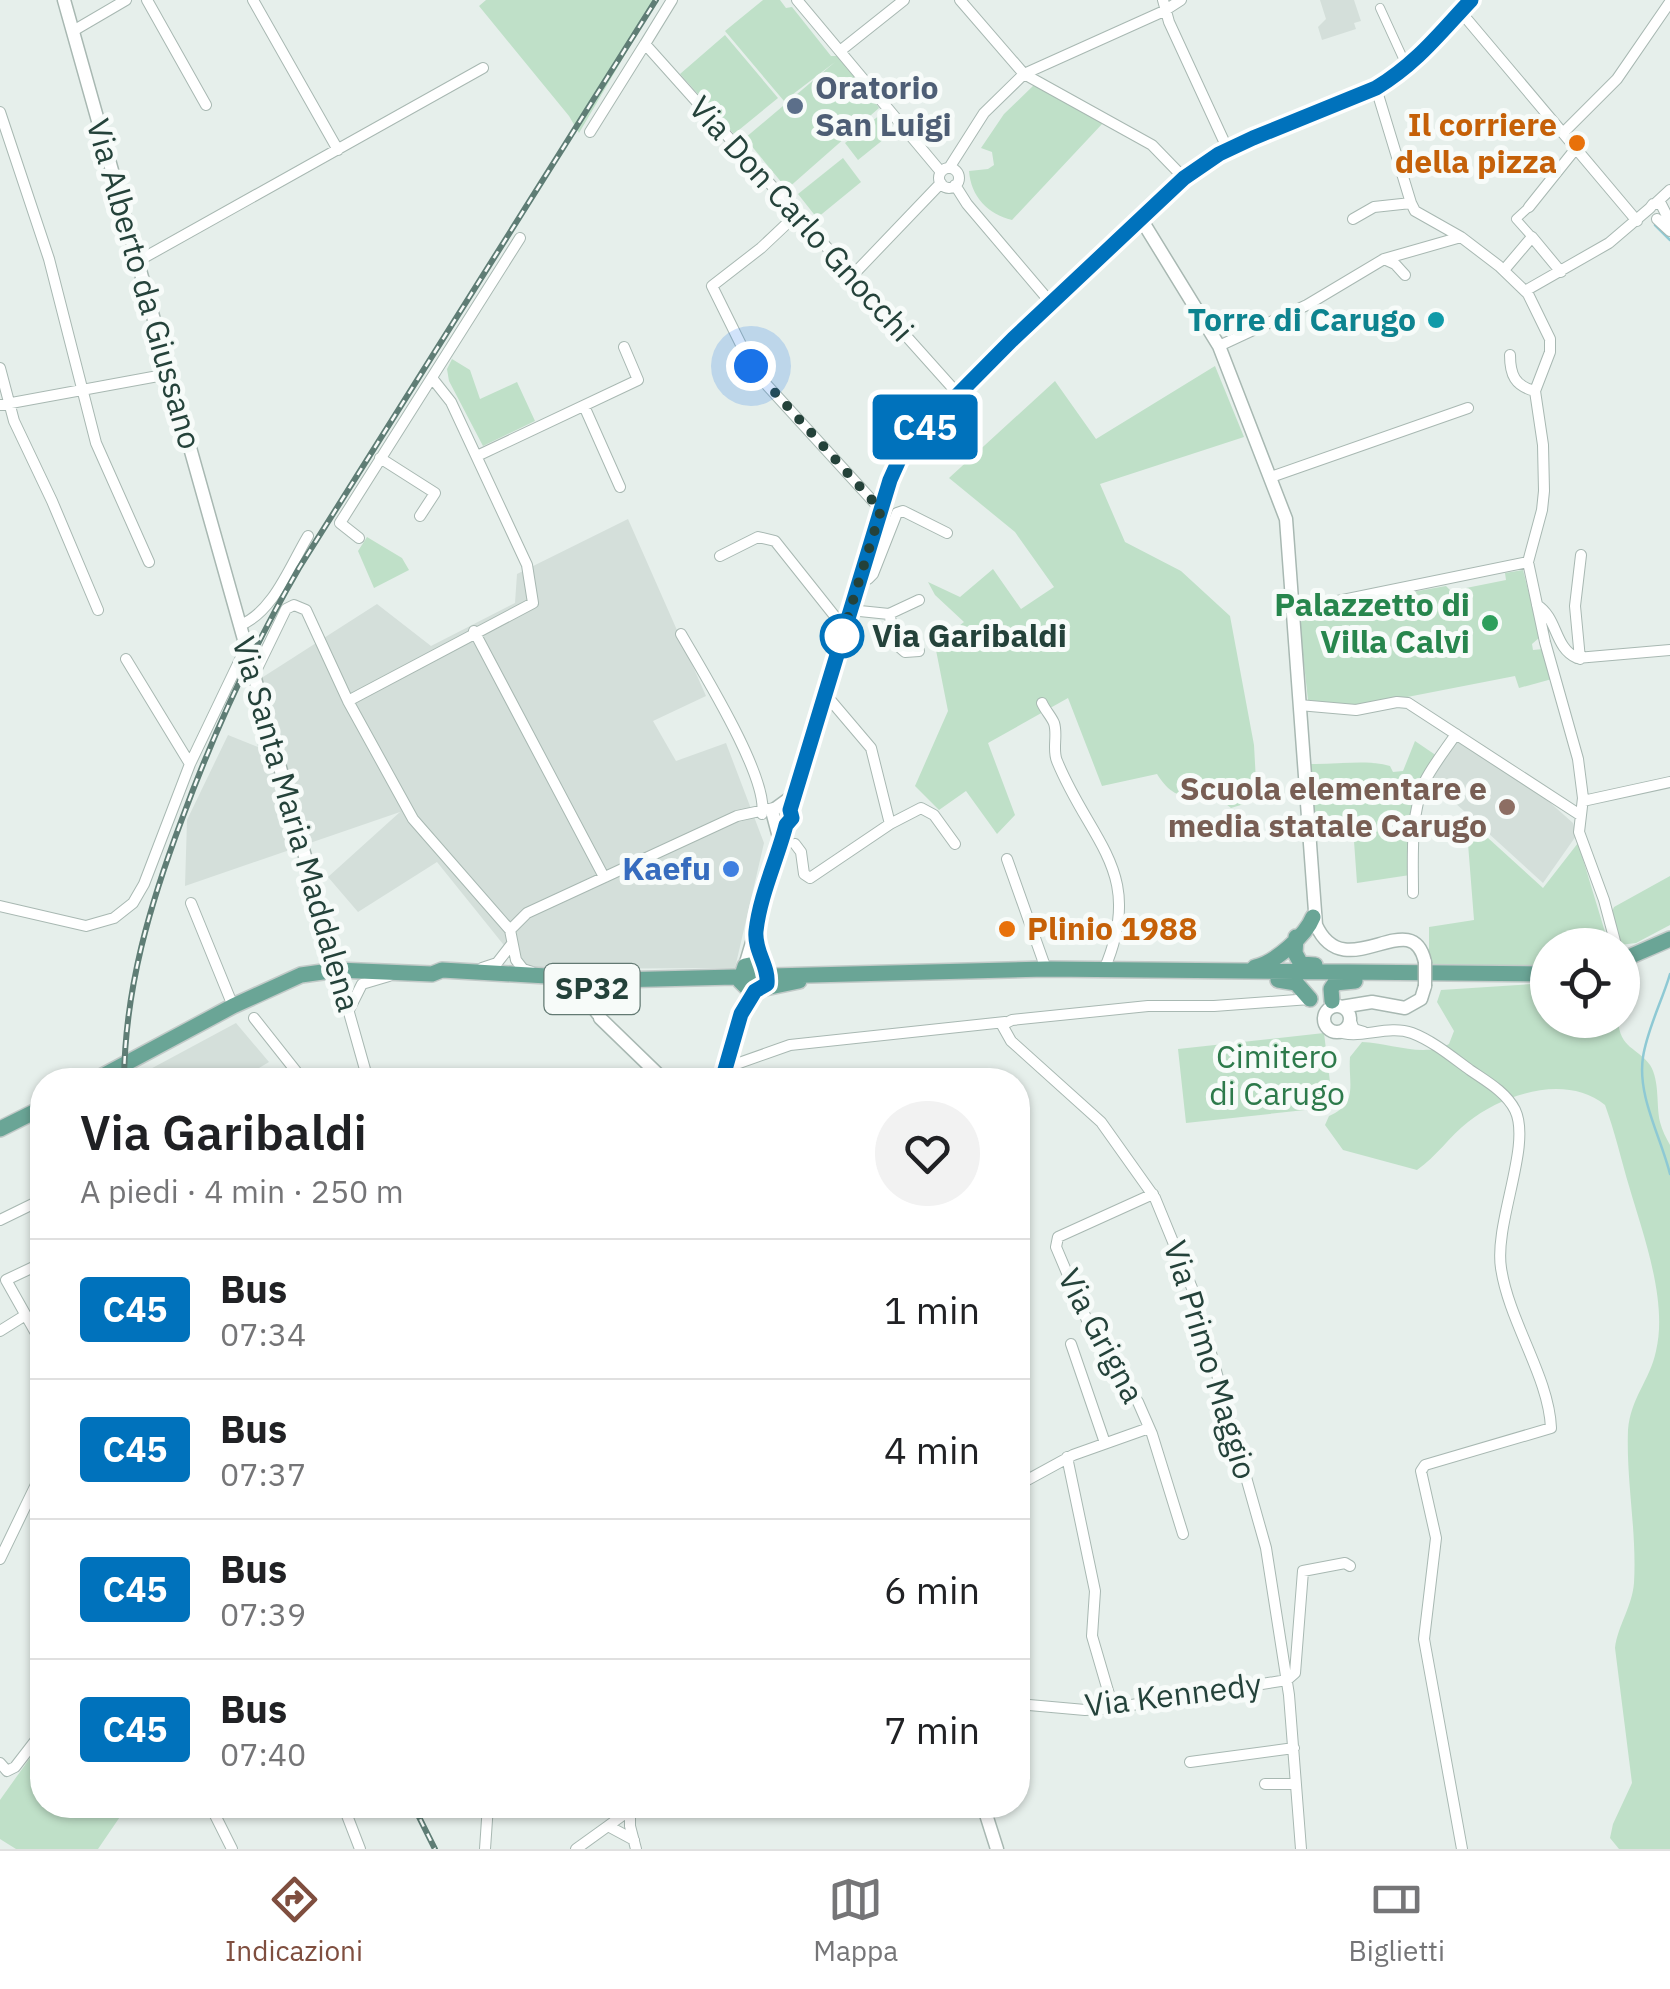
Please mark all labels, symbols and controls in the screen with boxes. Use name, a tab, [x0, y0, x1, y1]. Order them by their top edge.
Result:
place label: Oratorio San Luigi	[815, 66, 952, 145]
street label: Via Don Carlo Gnocchi	[680, 87, 923, 350]
marker: Oratorio San Luigi	[784, 95, 806, 117]
place label: Il corriere della pizza	[1395, 103, 1557, 182]
street label: Via Alberto da Giussano	[78, 114, 212, 454]
marker: Il corriere della pizza	[1566, 132, 1588, 154]
place label: Torre di Carugo	[1187, 298, 1416, 340]
marker: Torre di Carugo	[1425, 309, 1447, 331]
your location	[726, 341, 776, 391]
line badge: C45	[868, 394, 982, 460]
text: C45	[893, 404, 957, 450]
place label: Palazzetto di Villa Calvi	[1274, 583, 1470, 662]
marker: Palazzetto di Villa Calvi	[1479, 612, 1501, 634]
place label: Via Garibaldi	[872, 614, 1067, 656]
marker: Via Garibaldi	[821, 615, 863, 657]
street label: Via Santa Maria Maddalena	[223, 631, 371, 1016]
place label: Scuola elementare e media statale Carugo	[1168, 767, 1487, 846]
marker: Scuola elementare e media statale Carugo	[1496, 796, 1518, 818]
place label: Kaefu	[622, 847, 711, 889]
marker: Kaefu	[720, 858, 742, 880]
place label: Plinio 1988	[1027, 907, 1197, 949]
marker: Plinio 1988	[996, 918, 1018, 940]
map controls	[1530, 928, 1640, 1038]
button: locate	[1530, 928, 1640, 1038]
road number: SP32	[544, 964, 640, 1014]
park label: Cimitero di Carugo	[1209, 1035, 1345, 1114]
text: Via Garibaldi	[80, 1101, 367, 1163]
button: heart	[875, 1101, 980, 1206]
text: A piedi · 4 min · 250 m	[80, 1170, 404, 1212]
street label: Via Primo Maggio	[1155, 1235, 1267, 1484]
street label: Via Grigna	[1049, 1261, 1155, 1410]
text: Bus	[220, 1264, 287, 1313]
text: 1 min	[884, 1285, 980, 1334]
text: C45	[103, 1286, 167, 1332]
text: 07:34	[220, 1313, 306, 1355]
text: Bus	[220, 1404, 287, 1453]
text: 4 min	[884, 1425, 980, 1474]
text: C45	[103, 1426, 167, 1472]
text: 07:37	[220, 1453, 306, 1495]
text: Bus	[220, 1544, 287, 1593]
text: 6 min	[884, 1565, 980, 1614]
text: C45	[103, 1566, 167, 1612]
text: 07:39	[220, 1593, 306, 1635]
street label: Via Kennedy	[1082, 1662, 1264, 1726]
text: Bus	[220, 1684, 287, 1733]
text: 7 min	[884, 1705, 980, 1754]
text: C45	[103, 1706, 167, 1752]
text: 07:40	[220, 1733, 306, 1775]
tab: Indicazioni	[225, 1872, 363, 1969]
tab: Mappa	[813, 1872, 898, 1969]
tab: Biglietti	[1348, 1872, 1445, 1969]

